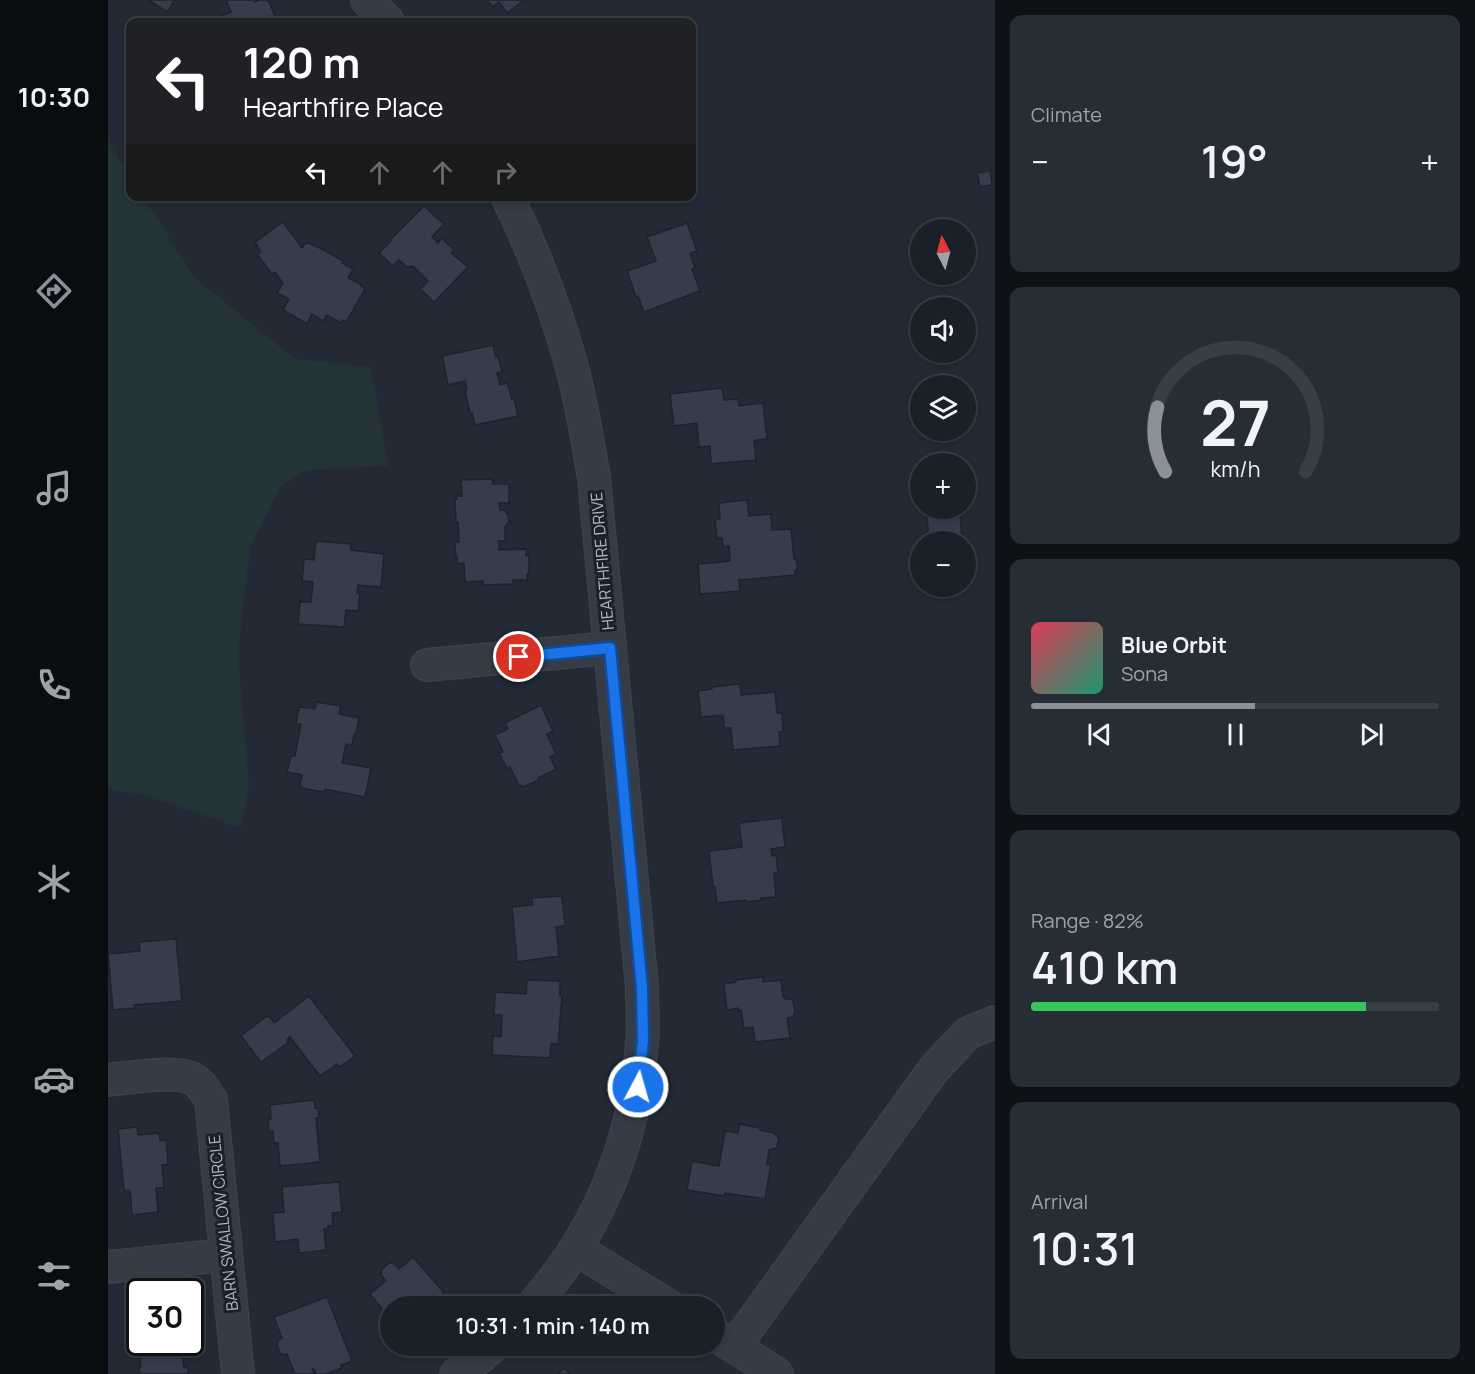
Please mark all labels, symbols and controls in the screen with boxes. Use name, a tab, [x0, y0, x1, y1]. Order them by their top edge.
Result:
text: 120 m	[243, 33, 360, 91]
icon: left	[144, 42, 222, 120]
text: 10:30	[18, 78, 90, 115]
text: Hearthfire Place	[243, 88, 443, 125]
text: Climate	[1031, 101, 1102, 128]
text: 19°	[1201, 130, 1268, 192]
text: −	[1031, 139, 1049, 184]
text: +	[1420, 139, 1439, 184]
icon: left	[300, 156, 333, 189]
icon: ahead	[363, 156, 396, 189]
icon: ahead	[426, 156, 459, 189]
icon: right	[489, 156, 522, 189]
north arrow	[910, 219, 976, 285]
map controls	[910, 219, 976, 597]
icon: directions	[33, 270, 75, 312]
button: sound	[910, 297, 976, 363]
button: layers	[910, 375, 976, 441]
text: 27	[1200, 379, 1270, 465]
button: +	[910, 453, 976, 519]
text: km/h	[1210, 455, 1260, 484]
icon: music	[33, 467, 75, 509]
street label: HEARTHFIRE DRIVE	[585, 491, 619, 631]
button: −	[910, 531, 976, 597]
text: Blue Orbit	[1121, 630, 1227, 660]
pin	[493, 631, 544, 682]
icon: arrive	[502, 640, 535, 673]
text: Sona	[1121, 660, 1168, 687]
icon: phone	[33, 664, 75, 706]
icon: previous	[1083, 718, 1116, 751]
icon: pause	[1219, 718, 1252, 751]
icon: next	[1355, 718, 1388, 751]
icon: climate	[33, 861, 75, 903]
text: Range · 82%	[1031, 907, 1144, 934]
text: 410 km	[1031, 936, 1178, 998]
position arrow	[606, 1055, 670, 1119]
icon: car	[33, 1058, 75, 1100]
street label: BARN SWALLOW CIRCLE	[203, 1134, 243, 1312]
text: Arrival	[1031, 1188, 1088, 1215]
text: 10:31	[1031, 1217, 1138, 1279]
icon: filters	[33, 1255, 75, 1297]
speed limit sign: 30	[126, 1278, 204, 1356]
text: 10:31 · 1 min · 140 m	[455, 1311, 650, 1341]

